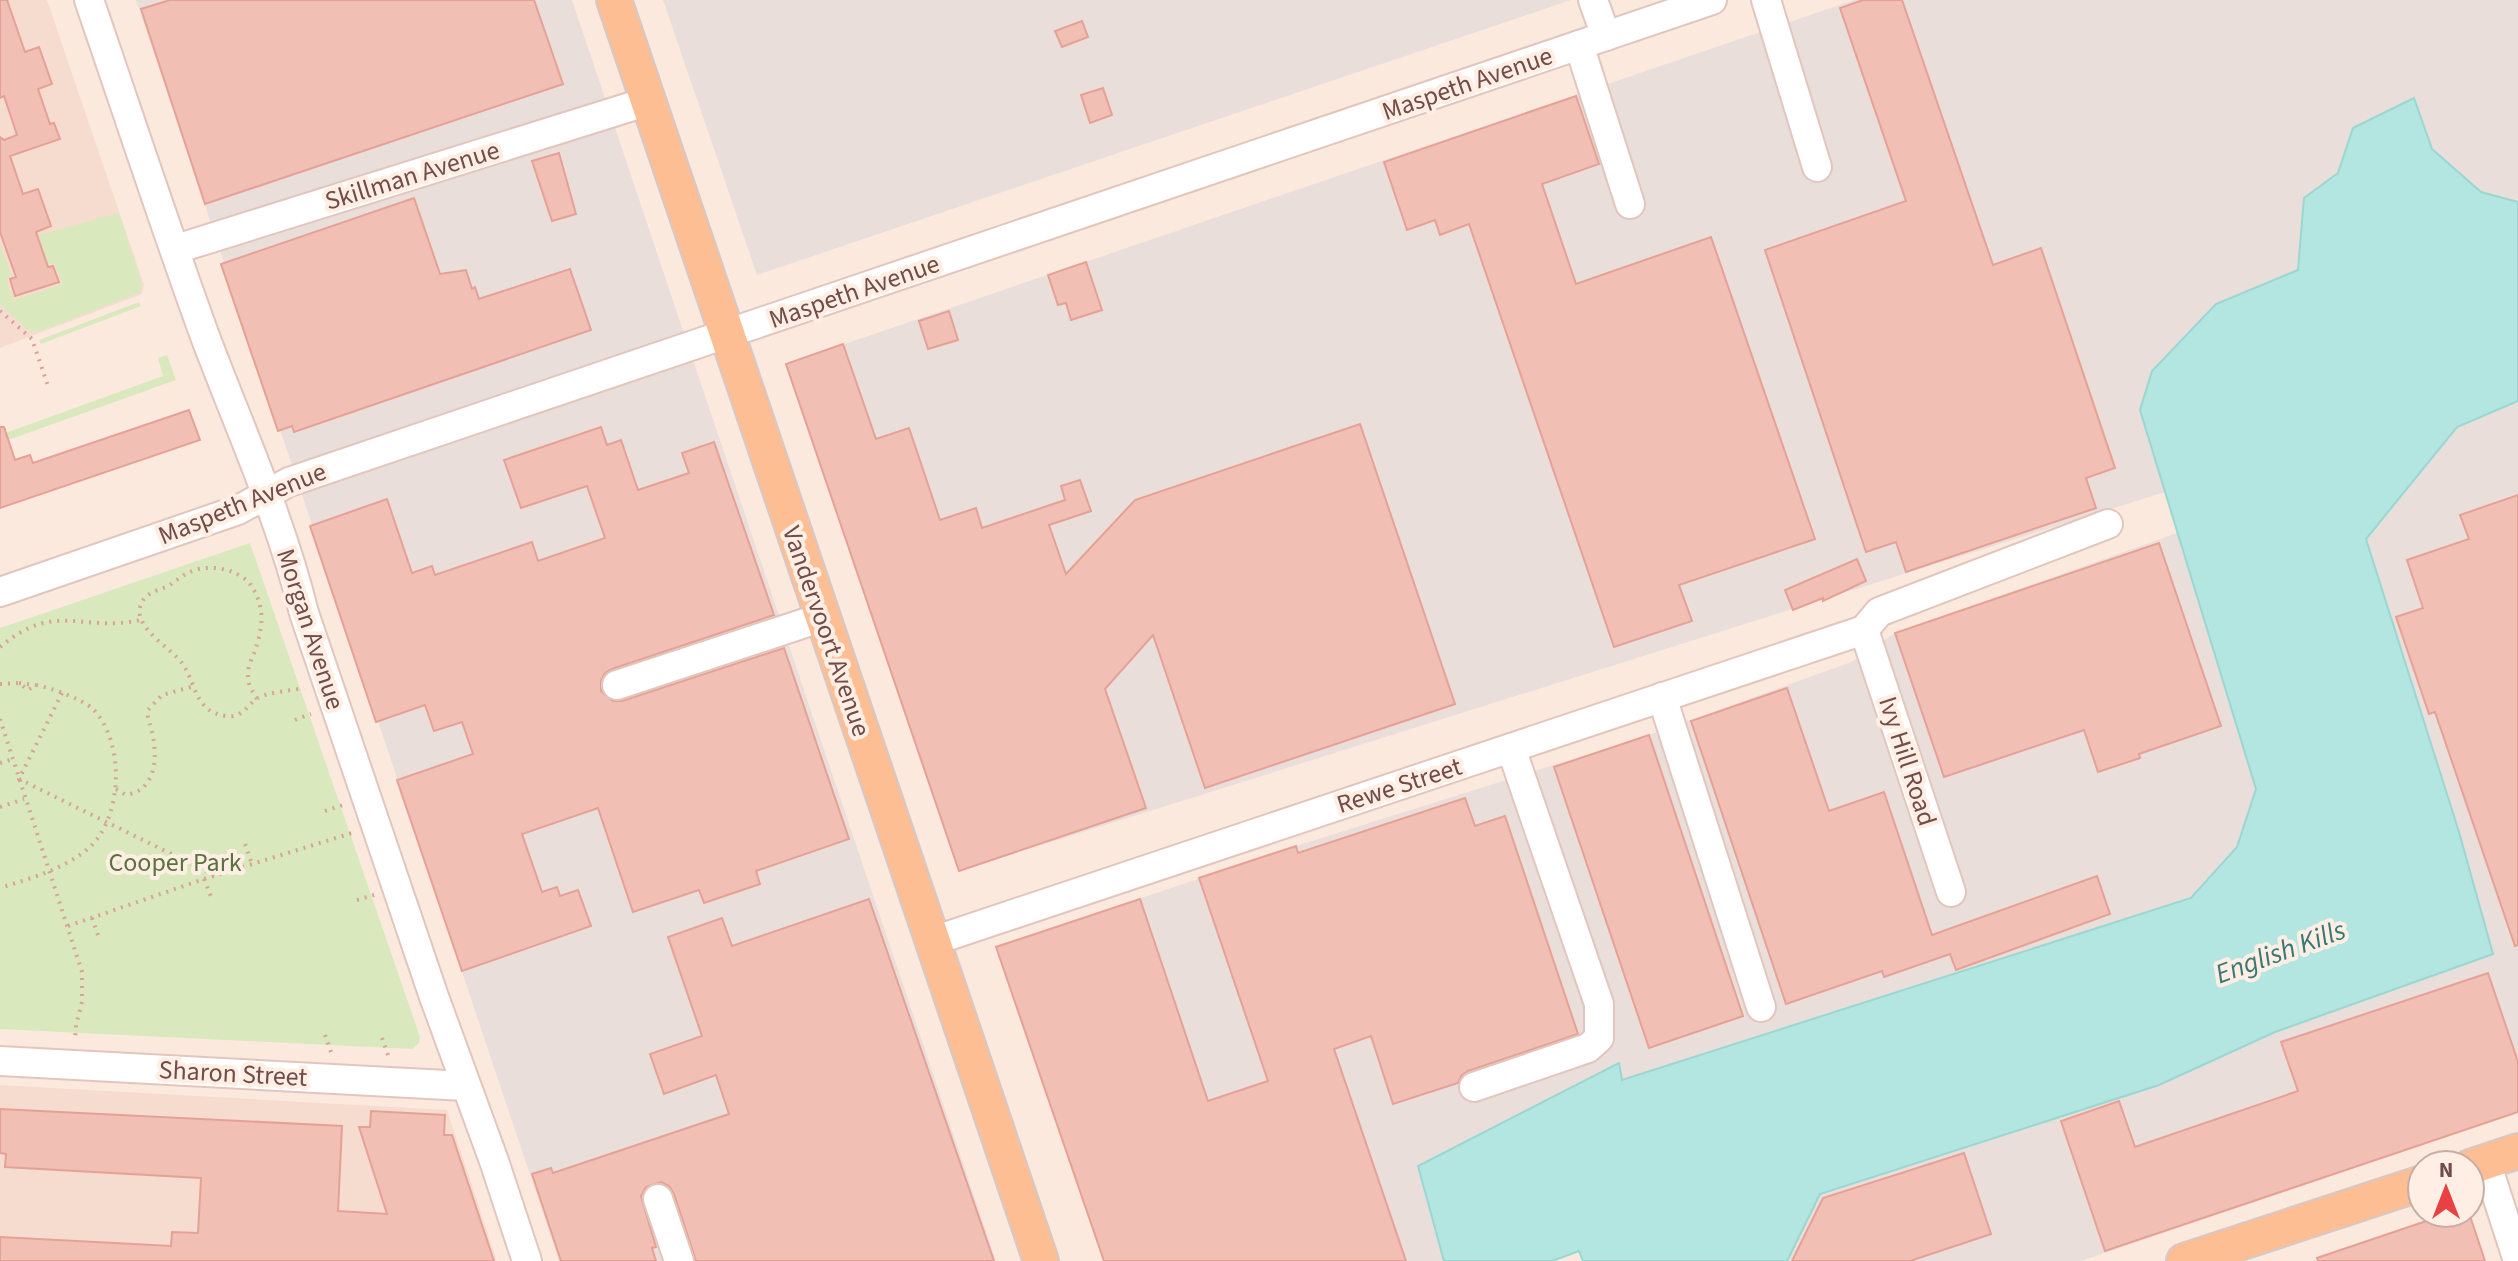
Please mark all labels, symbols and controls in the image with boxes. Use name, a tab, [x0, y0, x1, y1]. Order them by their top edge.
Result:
street label: Maspeth Avenue	[1377, 37, 1557, 130]
street label: Skillman Avenue	[320, 131, 504, 220]
street label: Maspeth Avenue	[764, 245, 944, 338]
street label: Maspeth Avenue	[153, 453, 332, 554]
street label: Vandervoort Avenue	[773, 521, 880, 741]
street label: Morgan Avenue	[267, 544, 354, 714]
street label: Ivy Hill Road	[1869, 692, 1946, 831]
street label: Rewe Street	[1332, 748, 1467, 823]
park label: Cooper Park	[108, 844, 242, 881]
water label: English Kills	[2210, 910, 2351, 994]
street label: Sharon Street	[158, 1051, 308, 1096]
north arrow	[2406, 1149, 2486, 1229]
text: N	[2439, 1154, 2453, 1186]

